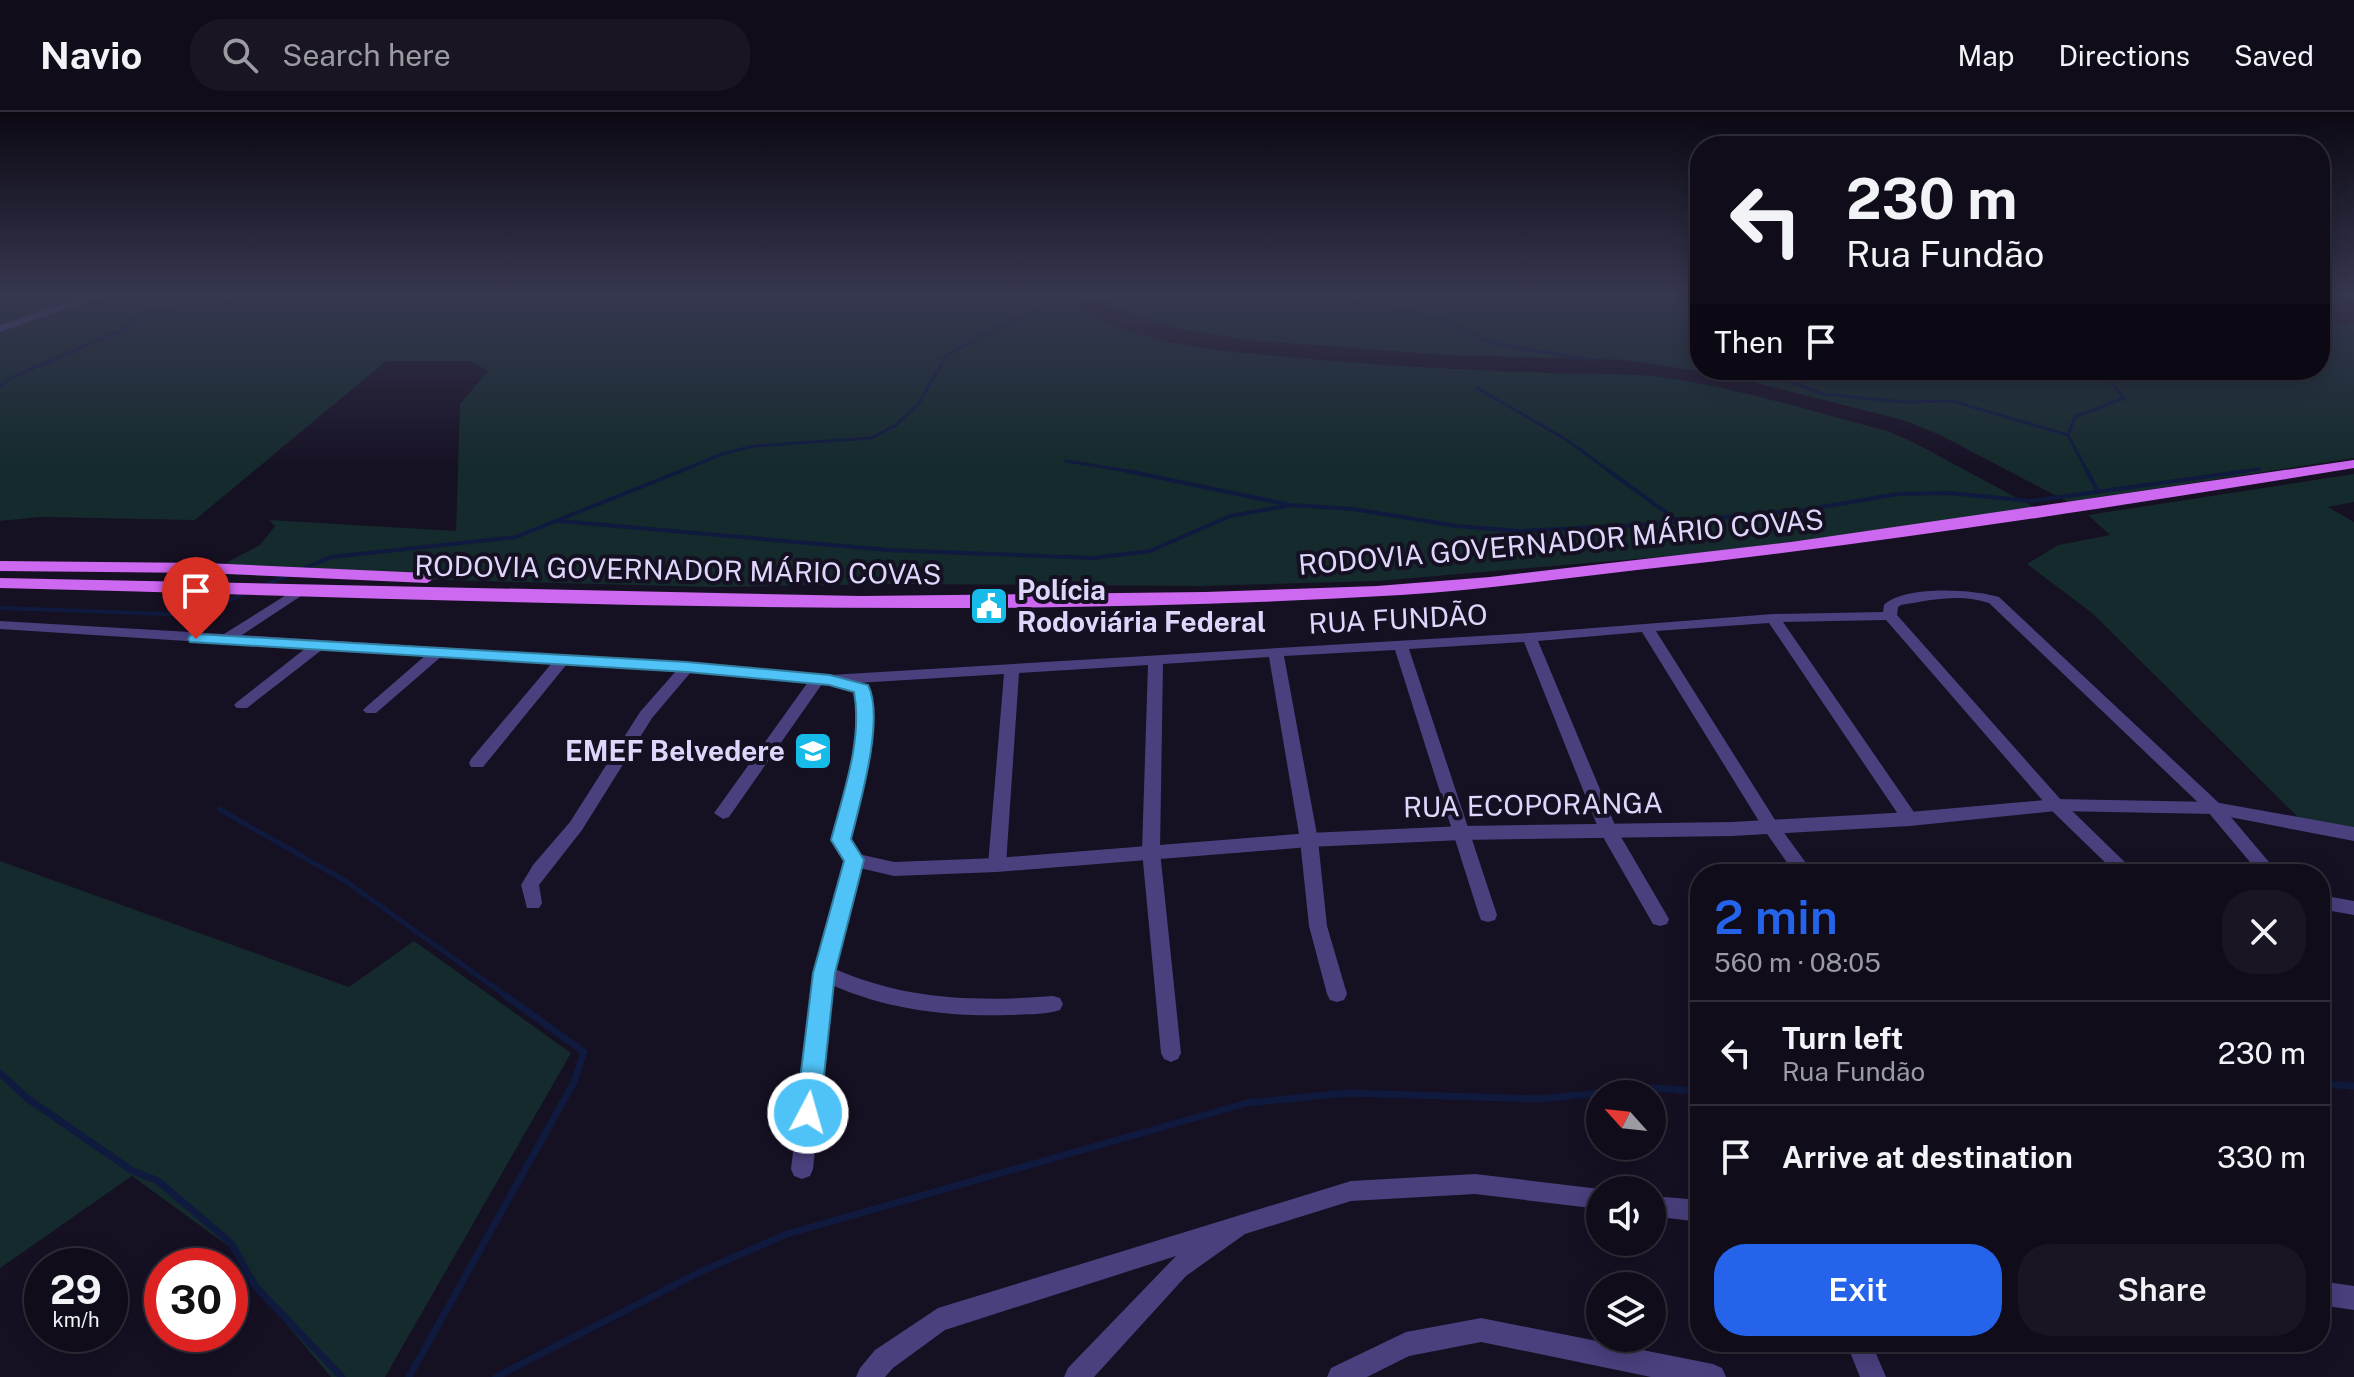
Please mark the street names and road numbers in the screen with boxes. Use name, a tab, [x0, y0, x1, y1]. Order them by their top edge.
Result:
street label: RODOVIA GOVERNADOR MÁRIO COVAS	[1297, 502, 1825, 581]
street label: RODOVIA GOVERNADOR MÁRIO COVAS	[414, 548, 942, 591]
street label: RUA FUNDÃO	[1308, 597, 1488, 640]
street label: RUA ECOPORANGA	[1403, 786, 1663, 823]

